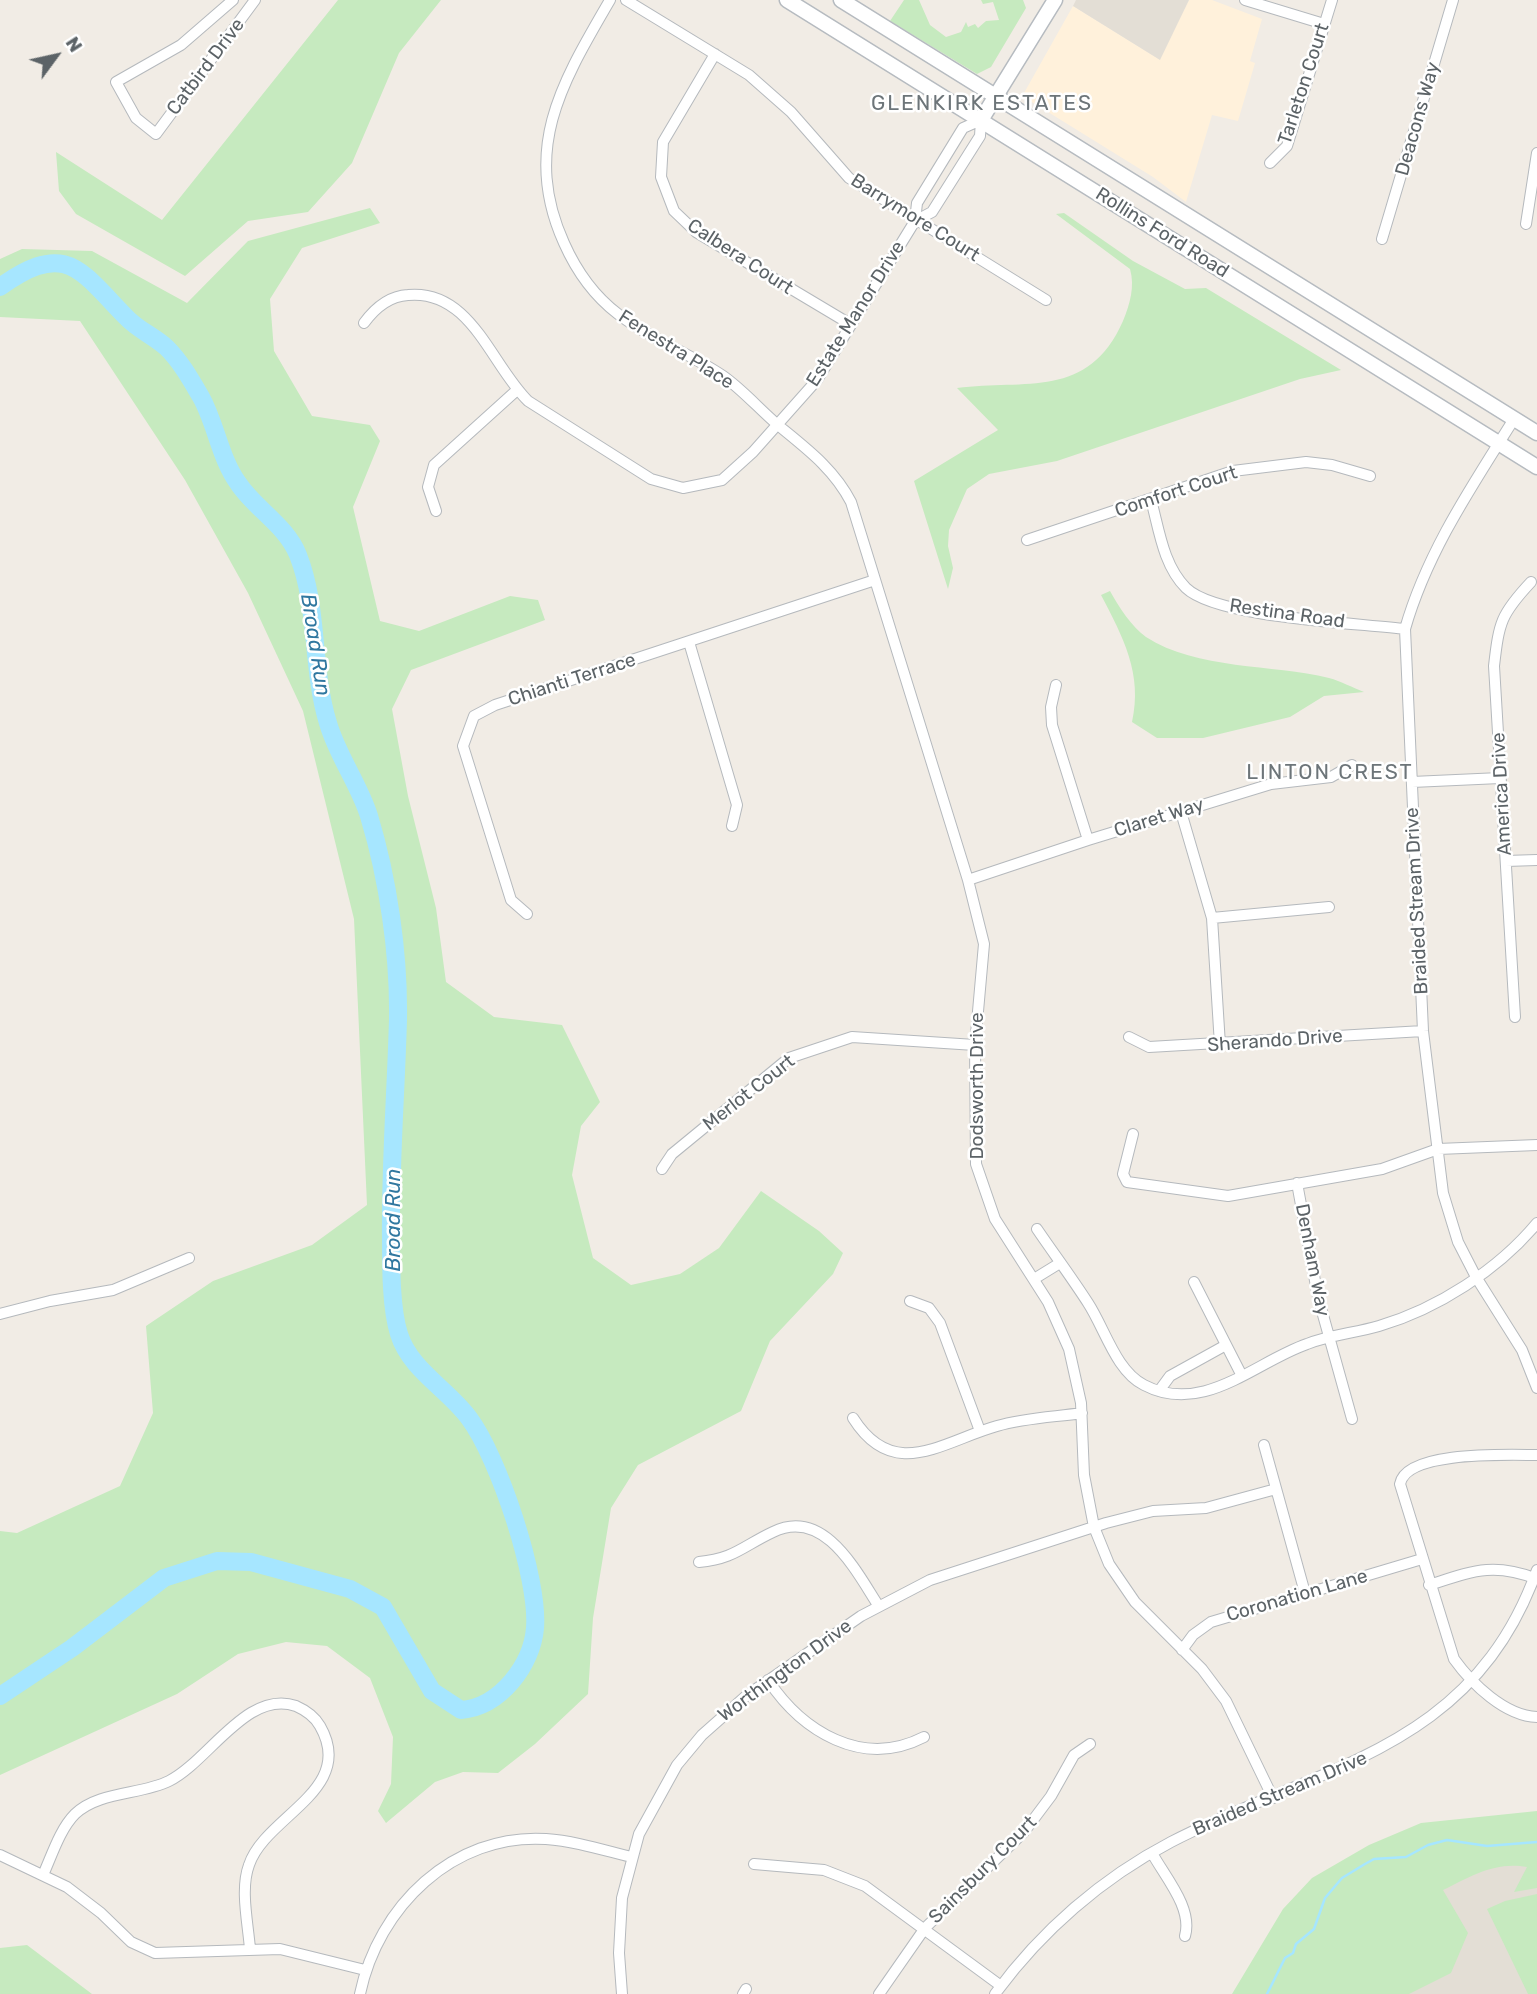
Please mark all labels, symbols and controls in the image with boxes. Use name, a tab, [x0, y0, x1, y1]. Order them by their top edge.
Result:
street label: Catbird Drive	[162, 14, 250, 120]
street label: Tarleton Court	[1274, 20, 1334, 148]
north arrow	[21, 21, 91, 91]
text: N	[61, 32, 87, 56]
street label: Deacons Way	[1391, 60, 1445, 178]
district label: GLENKIRK ESTATES	[873, 91, 1091, 117]
street label: Barrymore Court	[846, 169, 984, 267]
street label: Rollins Ford Road	[1091, 183, 1233, 283]
street label: Calbera Court	[683, 214, 797, 300]
street label: Estate Manor Drive	[802, 237, 910, 391]
street label: Fenestra Place	[614, 306, 738, 394]
street label: Comfort Court	[1112, 461, 1240, 523]
water label: Broad Run	[294, 592, 336, 698]
street label: Restina Road	[1228, 595, 1346, 633]
street label: Chianti Terrace	[505, 649, 639, 711]
street label: America Drive	[1487, 732, 1517, 856]
district label: LINTON CREST	[1248, 760, 1412, 786]
street label: Claret Way	[1111, 794, 1207, 842]
street label: Braided Stream Drive	[1401, 807, 1433, 995]
street label: Dodsworth Drive	[967, 1012, 989, 1160]
street label: Sherando Drive	[1207, 1025, 1343, 1057]
street label: Merlot Court	[699, 1050, 799, 1136]
water label: Broad Run	[381, 1168, 407, 1272]
street label: Denham Way	[1290, 1202, 1334, 1318]
street label: Coronation Lane	[1224, 1565, 1370, 1627]
street label: Worthington Drive	[714, 1615, 856, 1727]
street label: Braided Stream Drive	[1189, 1747, 1371, 1841]
street label: Sainsbury Court	[924, 1811, 1042, 1929]

